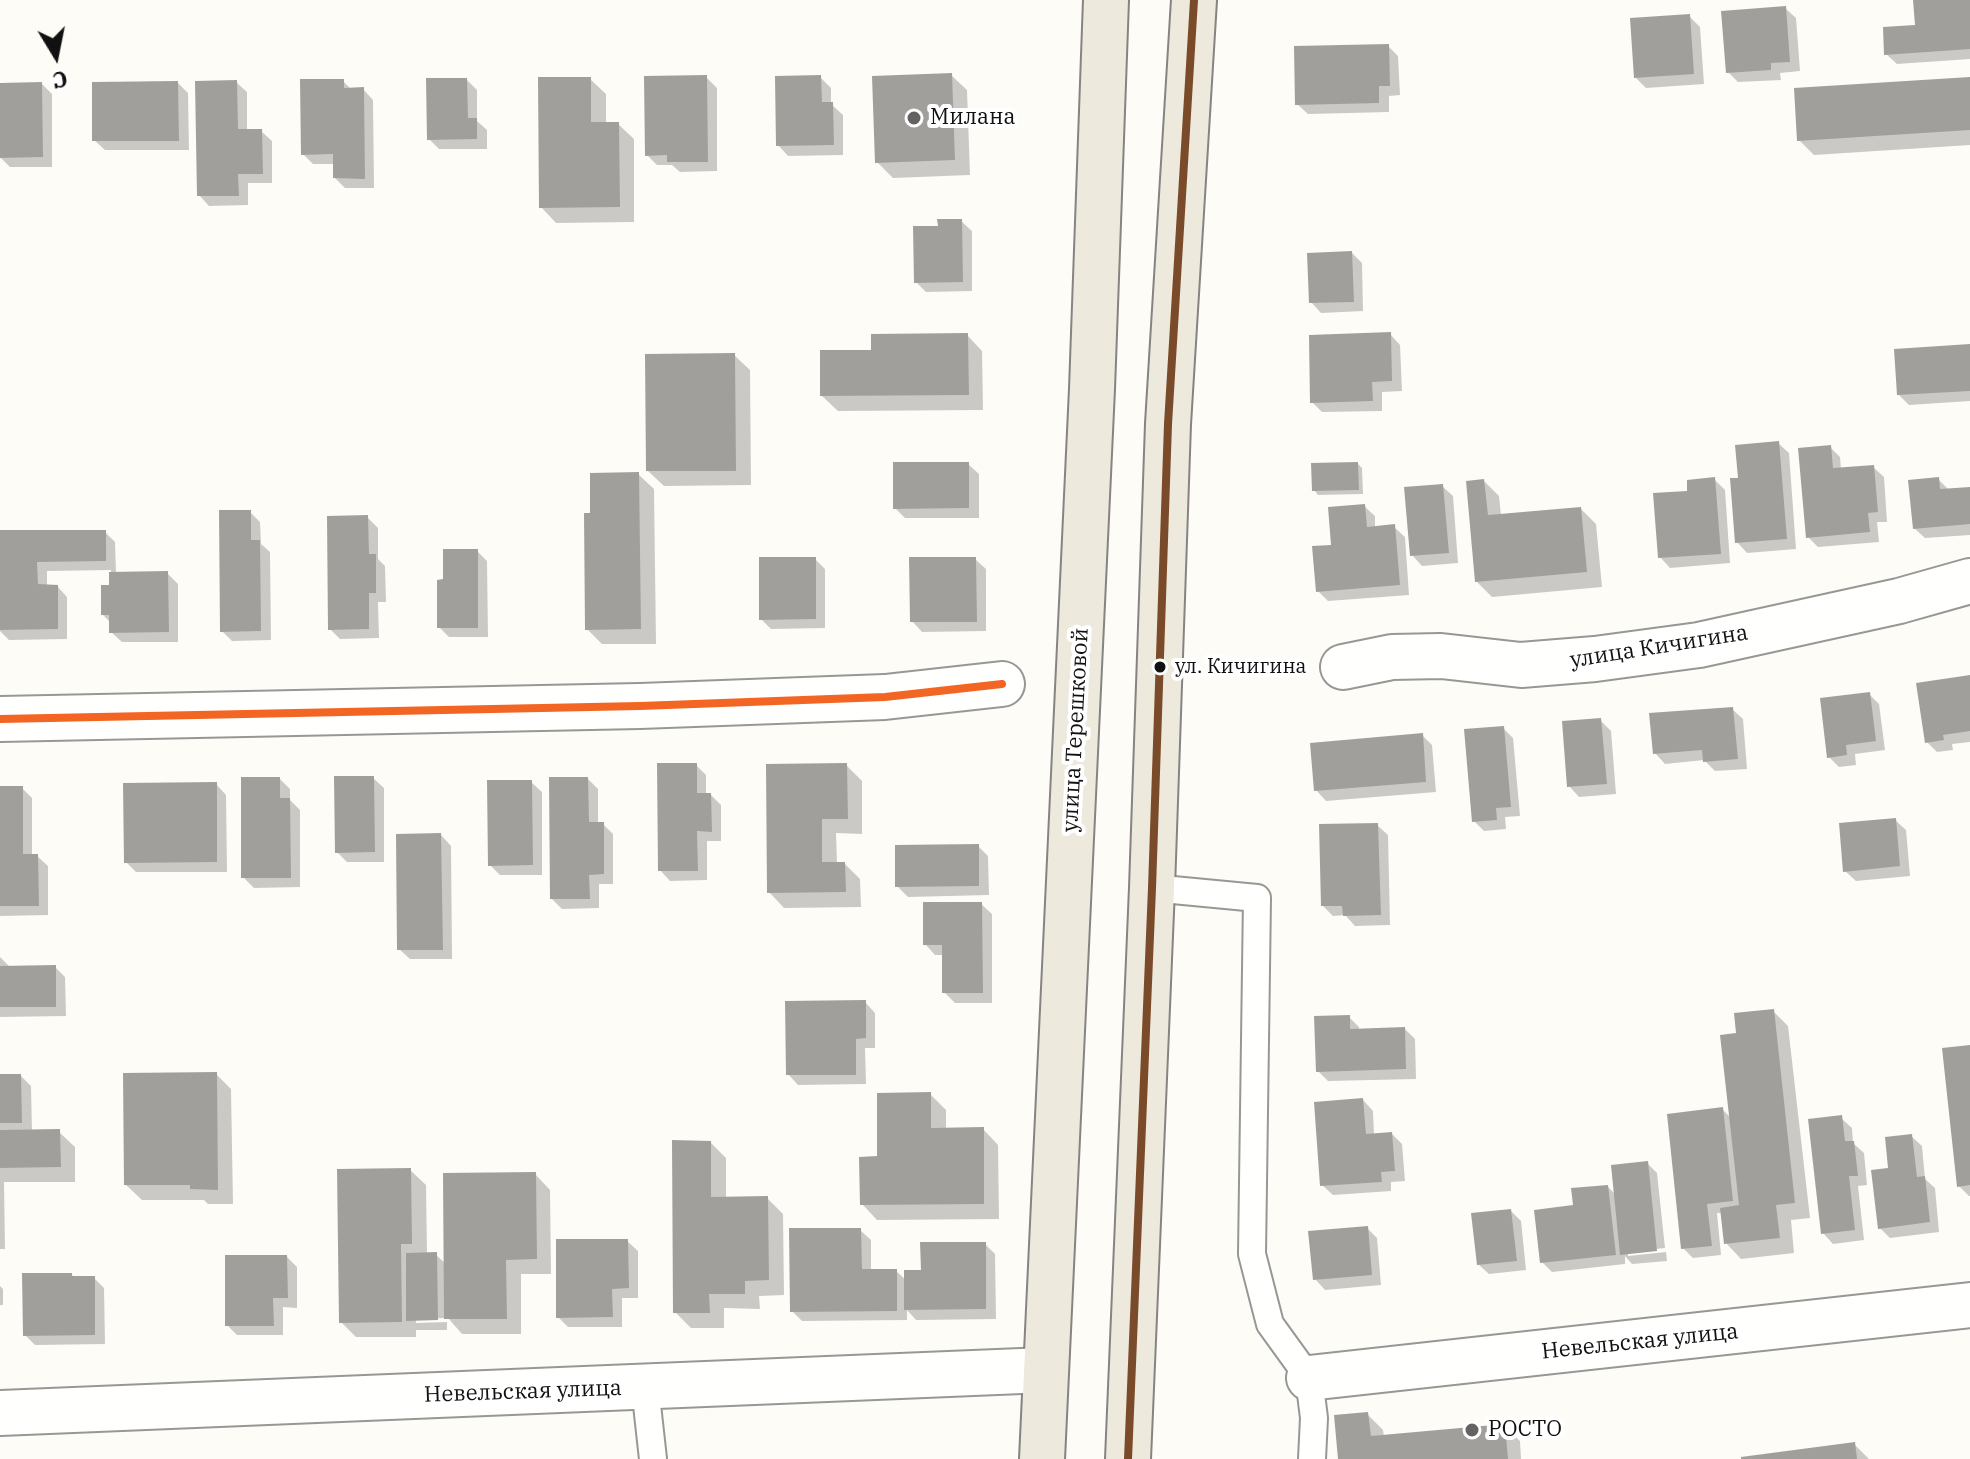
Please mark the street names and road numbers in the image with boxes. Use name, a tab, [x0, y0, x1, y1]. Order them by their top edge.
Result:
street label: улица Кичигина	[1568, 620, 1750, 674]
street label: улица Терешковой	[1057, 627, 1095, 833]
street label: Невельская улица	[1540, 1319, 1740, 1365]
street label: Невельская улица	[424, 1375, 622, 1409]

